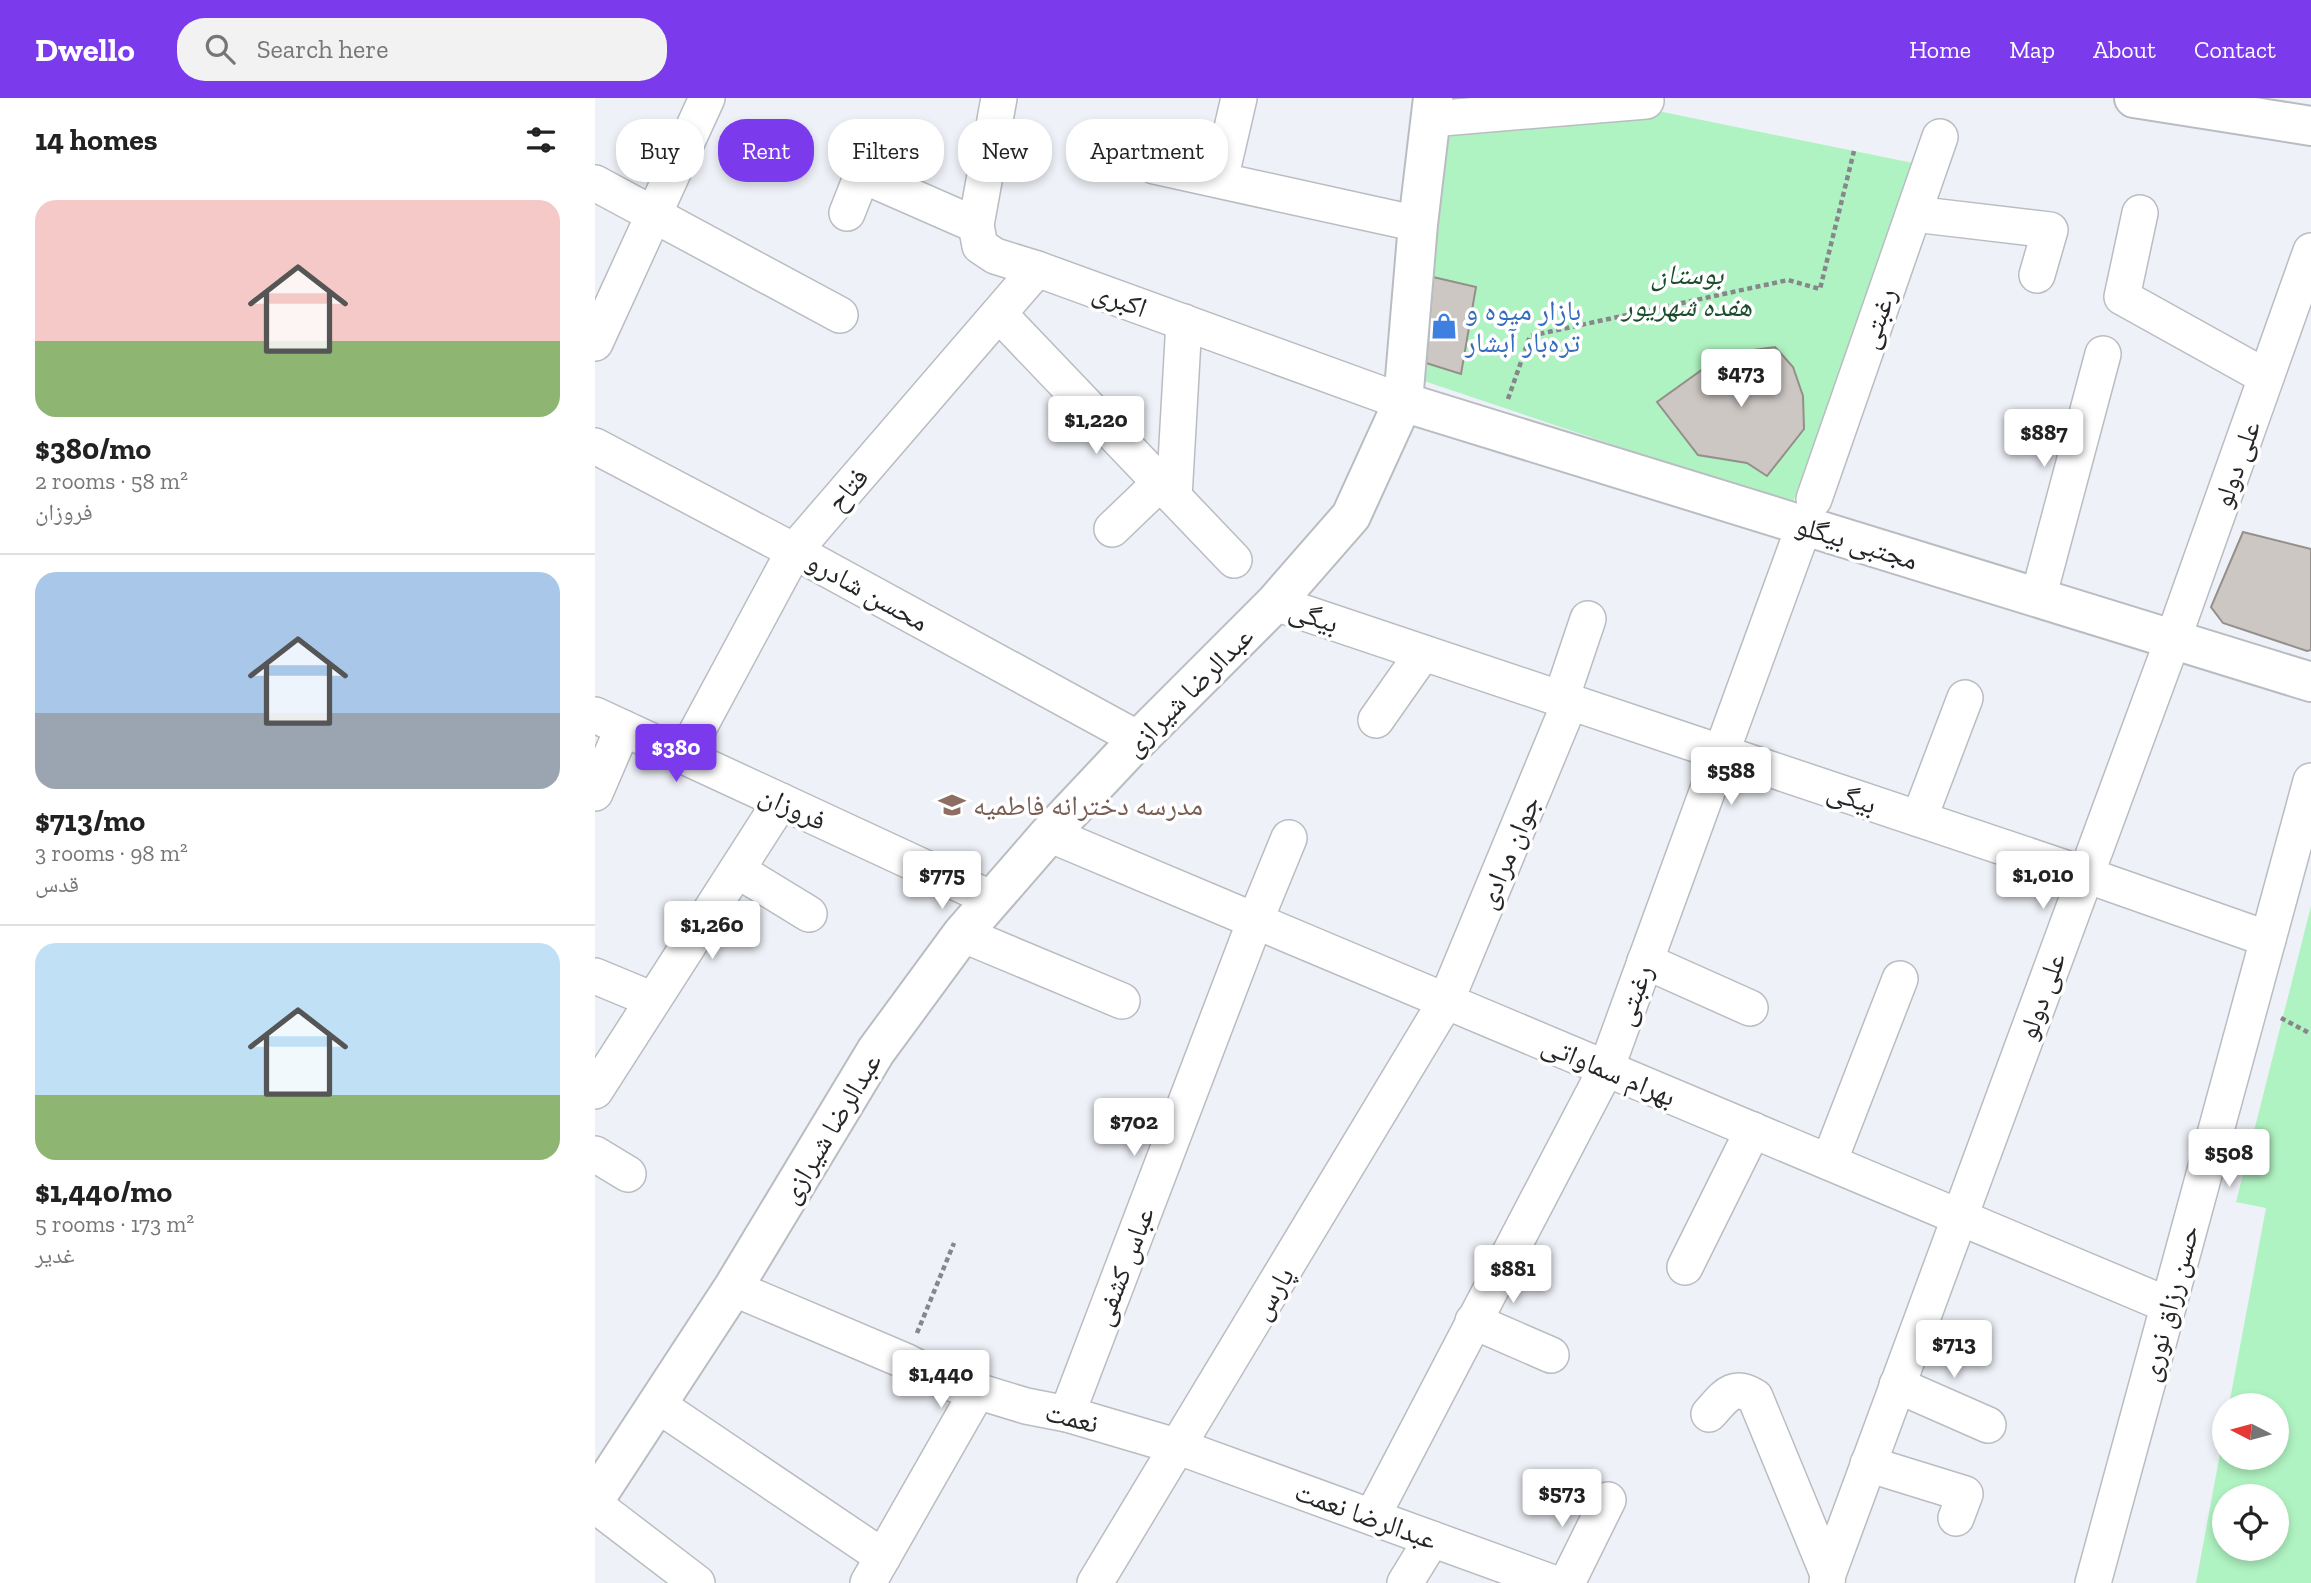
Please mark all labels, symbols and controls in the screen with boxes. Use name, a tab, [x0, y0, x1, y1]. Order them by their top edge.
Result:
search box	[177, 18, 667, 81]
text: Dwello	[35, 30, 135, 69]
icon: search	[201, 30, 239, 68]
text: Search here	[257, 33, 388, 65]
text: Home	[1909, 35, 1971, 64]
text: Map	[2009, 35, 2055, 64]
text: About	[2093, 35, 2156, 64]
text: Contact	[2194, 35, 2276, 64]
chip: Buy	[616, 119, 704, 182]
chip: Rent	[718, 119, 814, 182]
chip: Filters	[828, 119, 944, 182]
chip: New	[958, 119, 1052, 182]
chip: Apartment	[1066, 119, 1228, 182]
icon: filters	[522, 121, 560, 159]
text: 14 homes	[35, 122, 158, 158]
icon: home	[235, 246, 361, 372]
park label: بوستان هفده شهریور	[1620, 258, 1753, 323]
street label: اکبری	[1088, 275, 1151, 324]
street label: رغبتی	[1852, 283, 1904, 353]
place label: بازار میوه و تره‌بار آبشار	[1464, 294, 1581, 359]
shop icon: بازار میوه و تره‌بار آبشار	[1429, 311, 1459, 341]
pin: $473	[1700, 350, 1782, 409]
text: $473	[1717, 358, 1765, 386]
pin: $1,220	[1039, 396, 1153, 456]
text: $1,220	[1064, 405, 1128, 433]
pin: $887	[2003, 410, 2085, 469]
street label: علی دولو	[2206, 416, 2268, 513]
text: $887	[2020, 418, 2068, 446]
text: $380/mo	[35, 431, 151, 467]
street label: فتاح	[820, 461, 876, 518]
text: 2 rooms · 58 m²	[35, 467, 188, 495]
text: فروزان	[35, 498, 93, 526]
street label: مجتبی بیگلو	[1792, 508, 1922, 578]
street label: محسن شادرو	[801, 545, 934, 639]
street label: بیگی	[1285, 593, 1343, 641]
icon: home	[235, 618, 361, 744]
street label: عبدالرضا شیرازی	[1117, 620, 1260, 763]
pin: $380	[635, 724, 717, 784]
text: $380	[651, 733, 701, 761]
pin: $588	[1690, 748, 1772, 807]
text: $588	[1707, 756, 1755, 784]
street label: بیگی	[1823, 774, 1881, 822]
street label: فروزان	[754, 778, 832, 837]
place label: مدرسه دخترانه فاطمیه	[973, 789, 1203, 822]
school or university icon: مدرسه دخترانه فاطمیه	[937, 790, 967, 820]
street label: جوان مرادی	[1470, 791, 1547, 914]
text: $713/mo	[35, 803, 145, 839]
text: 3 rooms · 98 m²	[35, 839, 188, 867]
pin: $775	[901, 852, 983, 911]
pin: $1,010	[1986, 852, 2100, 911]
text: $775	[919, 860, 965, 888]
text: $1,010	[2012, 860, 2074, 888]
text: قدس	[35, 870, 79, 898]
pin: $1,260	[655, 902, 769, 961]
text: $1,260	[680, 910, 744, 938]
street label: علی دولو	[2011, 948, 2073, 1045]
street label: رغبتی	[1607, 960, 1661, 1030]
icon: home	[235, 989, 361, 1115]
street label: بهرام سماواتی	[1536, 1028, 1681, 1115]
street label: عبدالرضا شیرازی	[773, 1047, 888, 1209]
pin: $702	[1093, 1098, 1175, 1158]
text: $702	[1110, 1107, 1158, 1135]
pin: $508	[2188, 1130, 2270, 1189]
text: $508	[2205, 1138, 2253, 1166]
text: $1,440/mo	[35, 1174, 172, 1210]
street label: عباس کشفی	[1086, 1202, 1162, 1331]
text: 5 rooms · 173 m²	[35, 1210, 194, 1238]
street label: حسن رزاق نوری	[2133, 1221, 2207, 1385]
text: غدیر	[35, 1241, 75, 1269]
pin: $881	[1472, 1246, 1554, 1305]
text: $881	[1490, 1254, 1536, 1282]
street label: پارس	[1244, 1261, 1302, 1326]
pin: $713	[1913, 1320, 1995, 1380]
text: $713	[1932, 1329, 1976, 1357]
pin: $1,440	[884, 1350, 998, 1410]
text: $1,440	[908, 1359, 974, 1387]
north arrow	[2212, 1393, 2289, 1470]
map controls	[2212, 1393, 2289, 1561]
street label: نعمت	[1042, 1395, 1102, 1440]
pin: $573	[1521, 1470, 1603, 1529]
street label: عبدالرضا نعمت	[1290, 1475, 1441, 1556]
text: $573	[1539, 1478, 1585, 1506]
button: locate	[2212, 1484, 2289, 1561]

